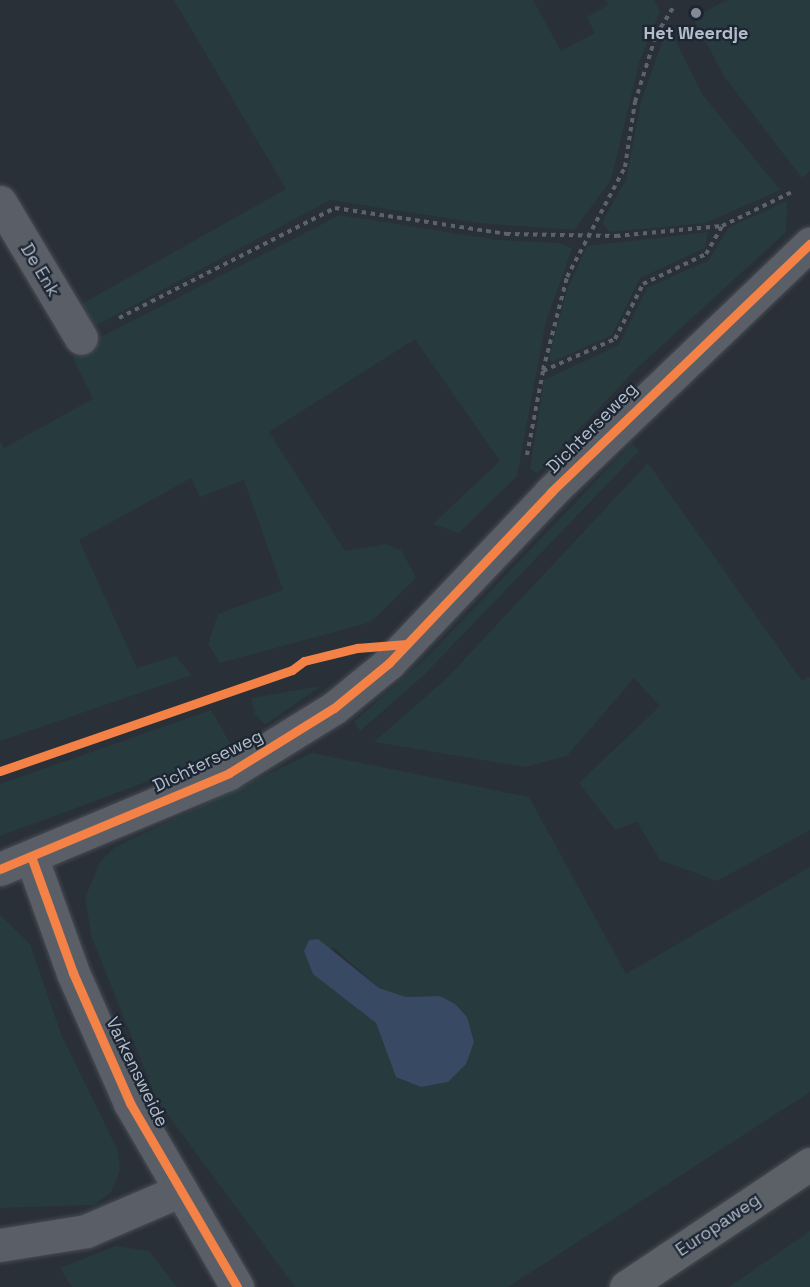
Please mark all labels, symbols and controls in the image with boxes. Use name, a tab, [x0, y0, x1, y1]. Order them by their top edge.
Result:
marker: Het Weerdje	[689, 6, 703, 20]
place label: Het Weerdje	[643, 22, 749, 44]
street label: De Enk	[16, 240, 64, 300]
street label: Dichterseweg	[542, 378, 642, 478]
street label: Dichterseweg	[150, 725, 266, 797]
street label: Varkensweide	[101, 1014, 173, 1130]
street label: Europaweg	[672, 1189, 764, 1261]

